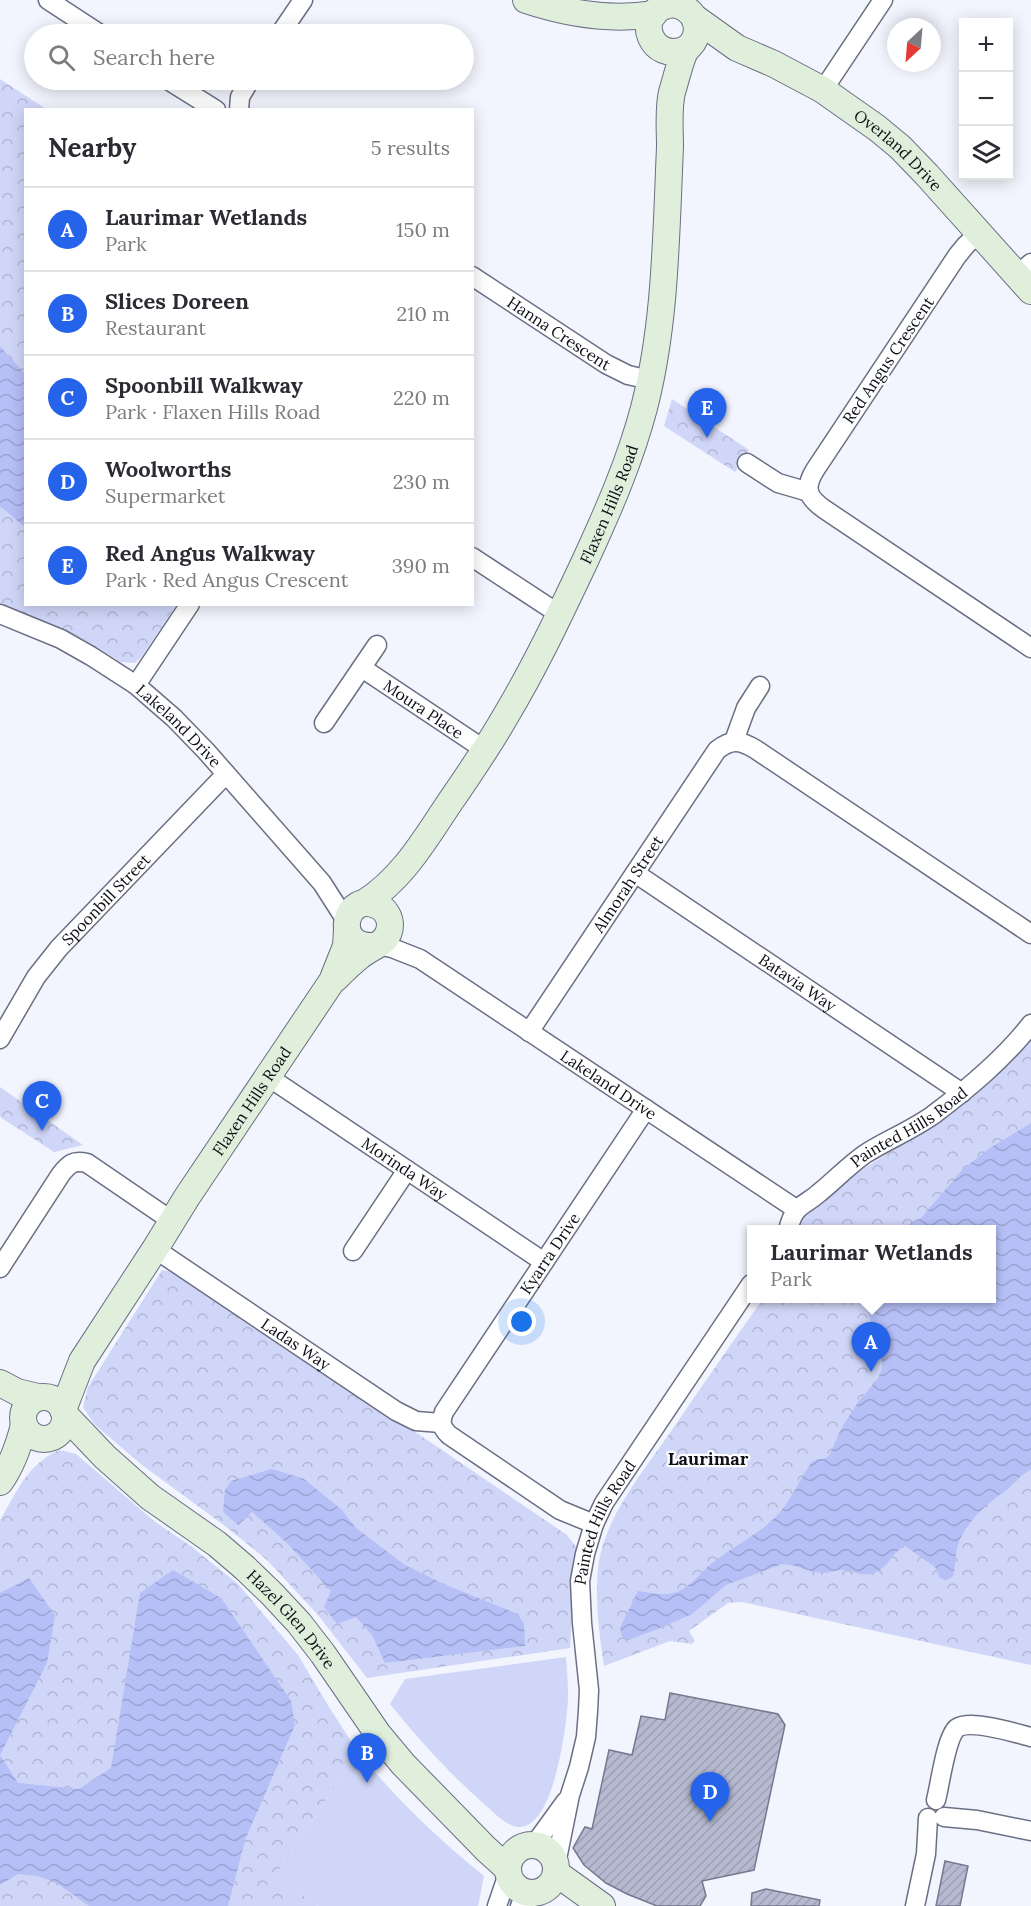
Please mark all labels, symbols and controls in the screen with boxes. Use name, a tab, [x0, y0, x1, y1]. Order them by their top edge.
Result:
north arrow	[887, 18, 941, 72]
map controls	[959, 18, 1013, 180]
button: +	[959, 18, 1013, 72]
search box	[24, 24, 474, 90]
icon: search	[45, 41, 78, 74]
text: Search here	[93, 43, 215, 71]
button: −	[959, 72, 1013, 126]
street label: Overland Drive	[850, 105, 947, 195]
button: layers	[959, 126, 1013, 180]
text: Nearby	[48, 131, 136, 164]
text: 5 results	[371, 135, 450, 160]
text: Laurimar Wetlands	[105, 203, 307, 231]
text: A	[61, 217, 74, 242]
text: 150 m	[396, 217, 450, 242]
text: Park	[105, 231, 147, 256]
text: Slices Doreen	[105, 287, 249, 315]
street label: Hanna Crescent	[503, 292, 614, 375]
street label: Red Angus Crescent	[838, 292, 938, 427]
text: B	[61, 301, 74, 326]
text: 210 m	[396, 301, 450, 326]
text: Restaurant	[105, 315, 206, 340]
text: Spoonbill Walkway	[105, 371, 303, 399]
text: C	[61, 385, 74, 410]
text: 220 m	[393, 385, 450, 410]
pin: E	[688, 388, 726, 438]
text: Park · Flaxen Hills Road	[105, 399, 320, 424]
street label: Flaxen Hills Road	[575, 442, 642, 567]
text: Woolworths	[105, 455, 231, 483]
text: D	[60, 469, 75, 494]
text: 230 m	[393, 469, 450, 494]
text: Supermarket	[105, 483, 225, 508]
text: Red Angus Walkway	[105, 539, 315, 567]
text: E	[61, 553, 74, 578]
text: 390 m	[392, 553, 450, 578]
text: Park · Red Angus Crescent	[105, 567, 348, 592]
street label: Moura Place	[380, 675, 468, 743]
street label: Lakeland Drive	[132, 680, 226, 772]
street label: Almorah Street	[588, 831, 668, 937]
street label: Spoonbill Street	[57, 849, 155, 949]
street label: Batavia Way	[755, 949, 841, 1016]
street label: Flaxen Hills Road	[208, 1042, 295, 1159]
street label: Lakeland Drive	[557, 1045, 661, 1124]
pin: C	[22, 1082, 62, 1131]
street label: Painted Hills Road	[846, 1082, 972, 1171]
street label: Morinda Way	[358, 1133, 452, 1205]
street label: Kyarra Drive	[516, 1209, 584, 1298]
popup	[747, 1225, 996, 1303]
text: Laurimar Wetlands	[770, 1238, 973, 1266]
text: Park	[770, 1266, 812, 1291]
your location	[507, 1307, 536, 1336]
street label: Ladas Way	[258, 1313, 335, 1375]
pin: A	[852, 1322, 890, 1372]
district label: Laurimar	[668, 1447, 749, 1470]
street label: Painted Hills Road	[570, 1456, 640, 1586]
street label: Hazel Glen Drive	[243, 1565, 340, 1673]
pin: B	[348, 1734, 386, 1783]
pin: D	[690, 1772, 730, 1822]

